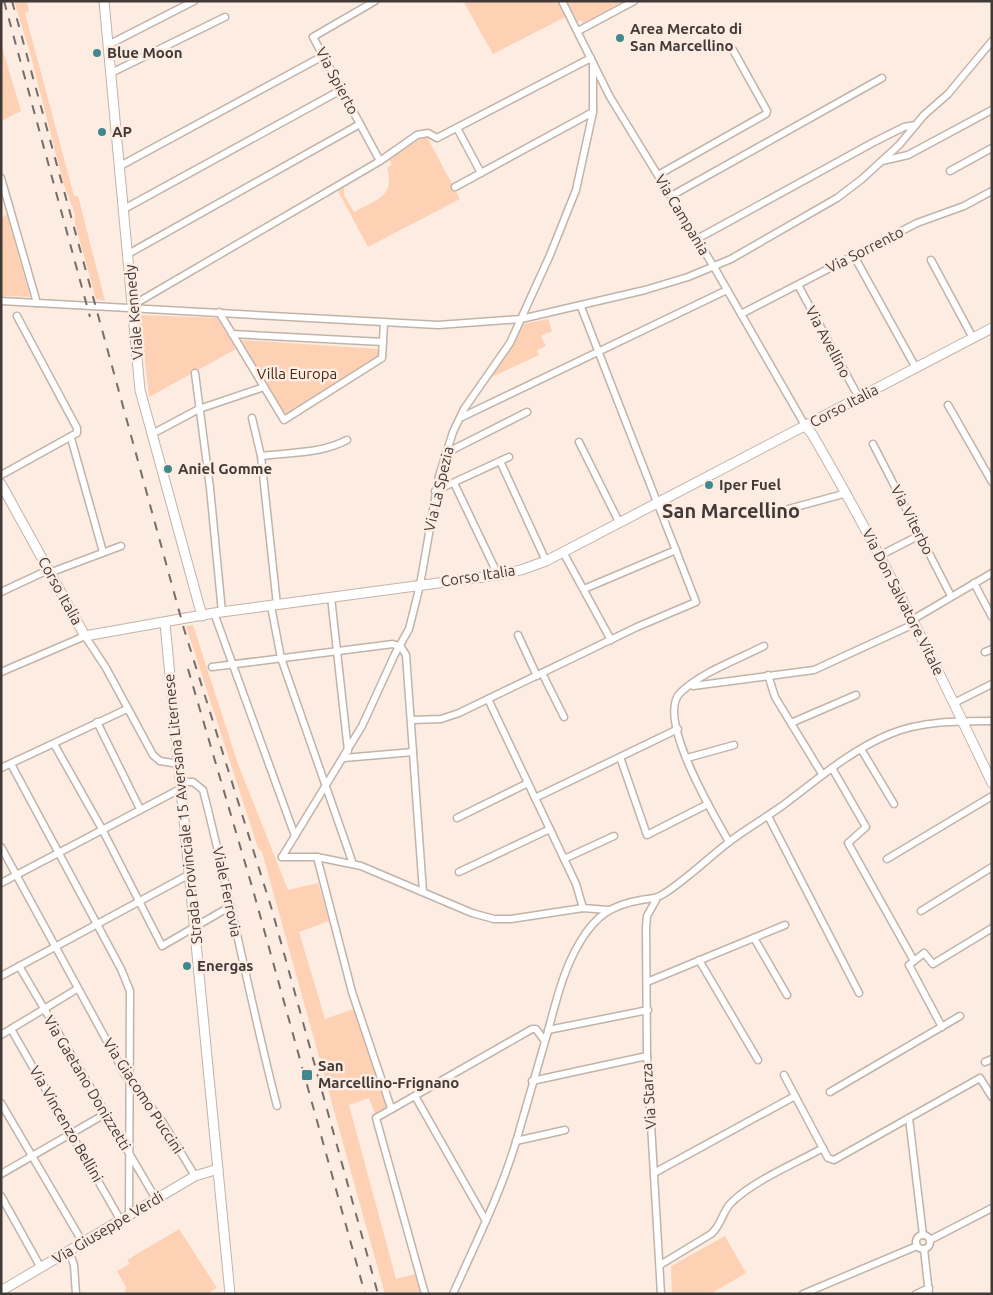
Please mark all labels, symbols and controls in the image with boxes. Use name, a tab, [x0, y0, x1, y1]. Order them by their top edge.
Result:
place label: Area Mercato di San Marcellino	[630, 20, 742, 54]
marker: Area Mercato di San Marcellino	[614, 32, 626, 44]
place label: Blue Moon	[107, 44, 183, 61]
street label: Via Spierto	[313, 44, 362, 117]
marker: Blue Moon	[91, 47, 103, 59]
place label: AP	[112, 123, 132, 140]
marker: AP	[96, 126, 108, 138]
street label: Via Campania	[652, 171, 713, 258]
street label: Via Sorrento	[823, 223, 906, 276]
street label: Viale Kennedy	[121, 264, 146, 360]
street label: Via Avellino	[802, 303, 854, 381]
park label: Villa Europa	[257, 365, 337, 382]
street label: Corso Italia	[807, 380, 881, 431]
street label: Via La Spezia	[420, 445, 457, 533]
place label: Aniel Gomme	[178, 460, 272, 477]
marker: Aniel Gomme	[162, 463, 174, 475]
place label: Iper Fuel	[719, 476, 781, 493]
marker: Iper Fuel	[703, 479, 715, 491]
street label: Via Viterbo	[888, 482, 937, 557]
district label: San Marcellino	[662, 499, 800, 522]
street label: Via Don Salvatore Vitale	[859, 526, 948, 678]
street label: Corso Italia	[35, 554, 86, 628]
street label: Corso Italia	[440, 561, 516, 590]
street label: Strada Provinciale 15 Aversana Liternese	[160, 673, 205, 945]
street label: Viale Ferrovia	[210, 845, 245, 939]
place label: Energas	[197, 957, 253, 974]
marker: Energas	[181, 960, 193, 972]
street label: Via Gaetano Donizzetti	[40, 1012, 134, 1153]
street label: Via Giacomo Puccini	[100, 1035, 187, 1157]
place label: San Marcellino-Frignano	[318, 1057, 459, 1091]
street label: Via Starza	[638, 1062, 659, 1130]
street label: Via Vincenzo Bellini	[26, 1063, 107, 1185]
marker: San Marcellino-Frignano	[300, 1068, 314, 1082]
street label: Via Giuseppe Verdi	[49, 1188, 166, 1267]

